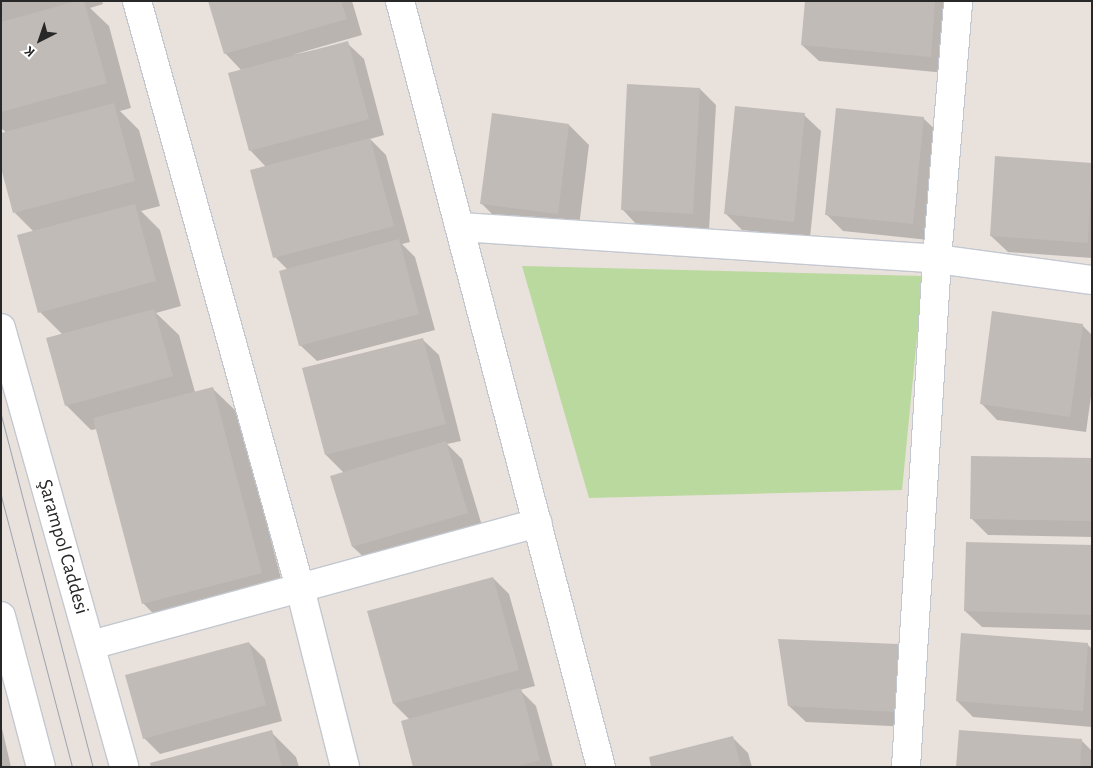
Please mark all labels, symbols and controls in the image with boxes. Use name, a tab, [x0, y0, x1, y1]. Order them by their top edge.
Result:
north arrow	[15, 15, 65, 65]
text: K	[22, 43, 38, 59]
street label: Şarampol Caddesi	[32, 477, 94, 617]

